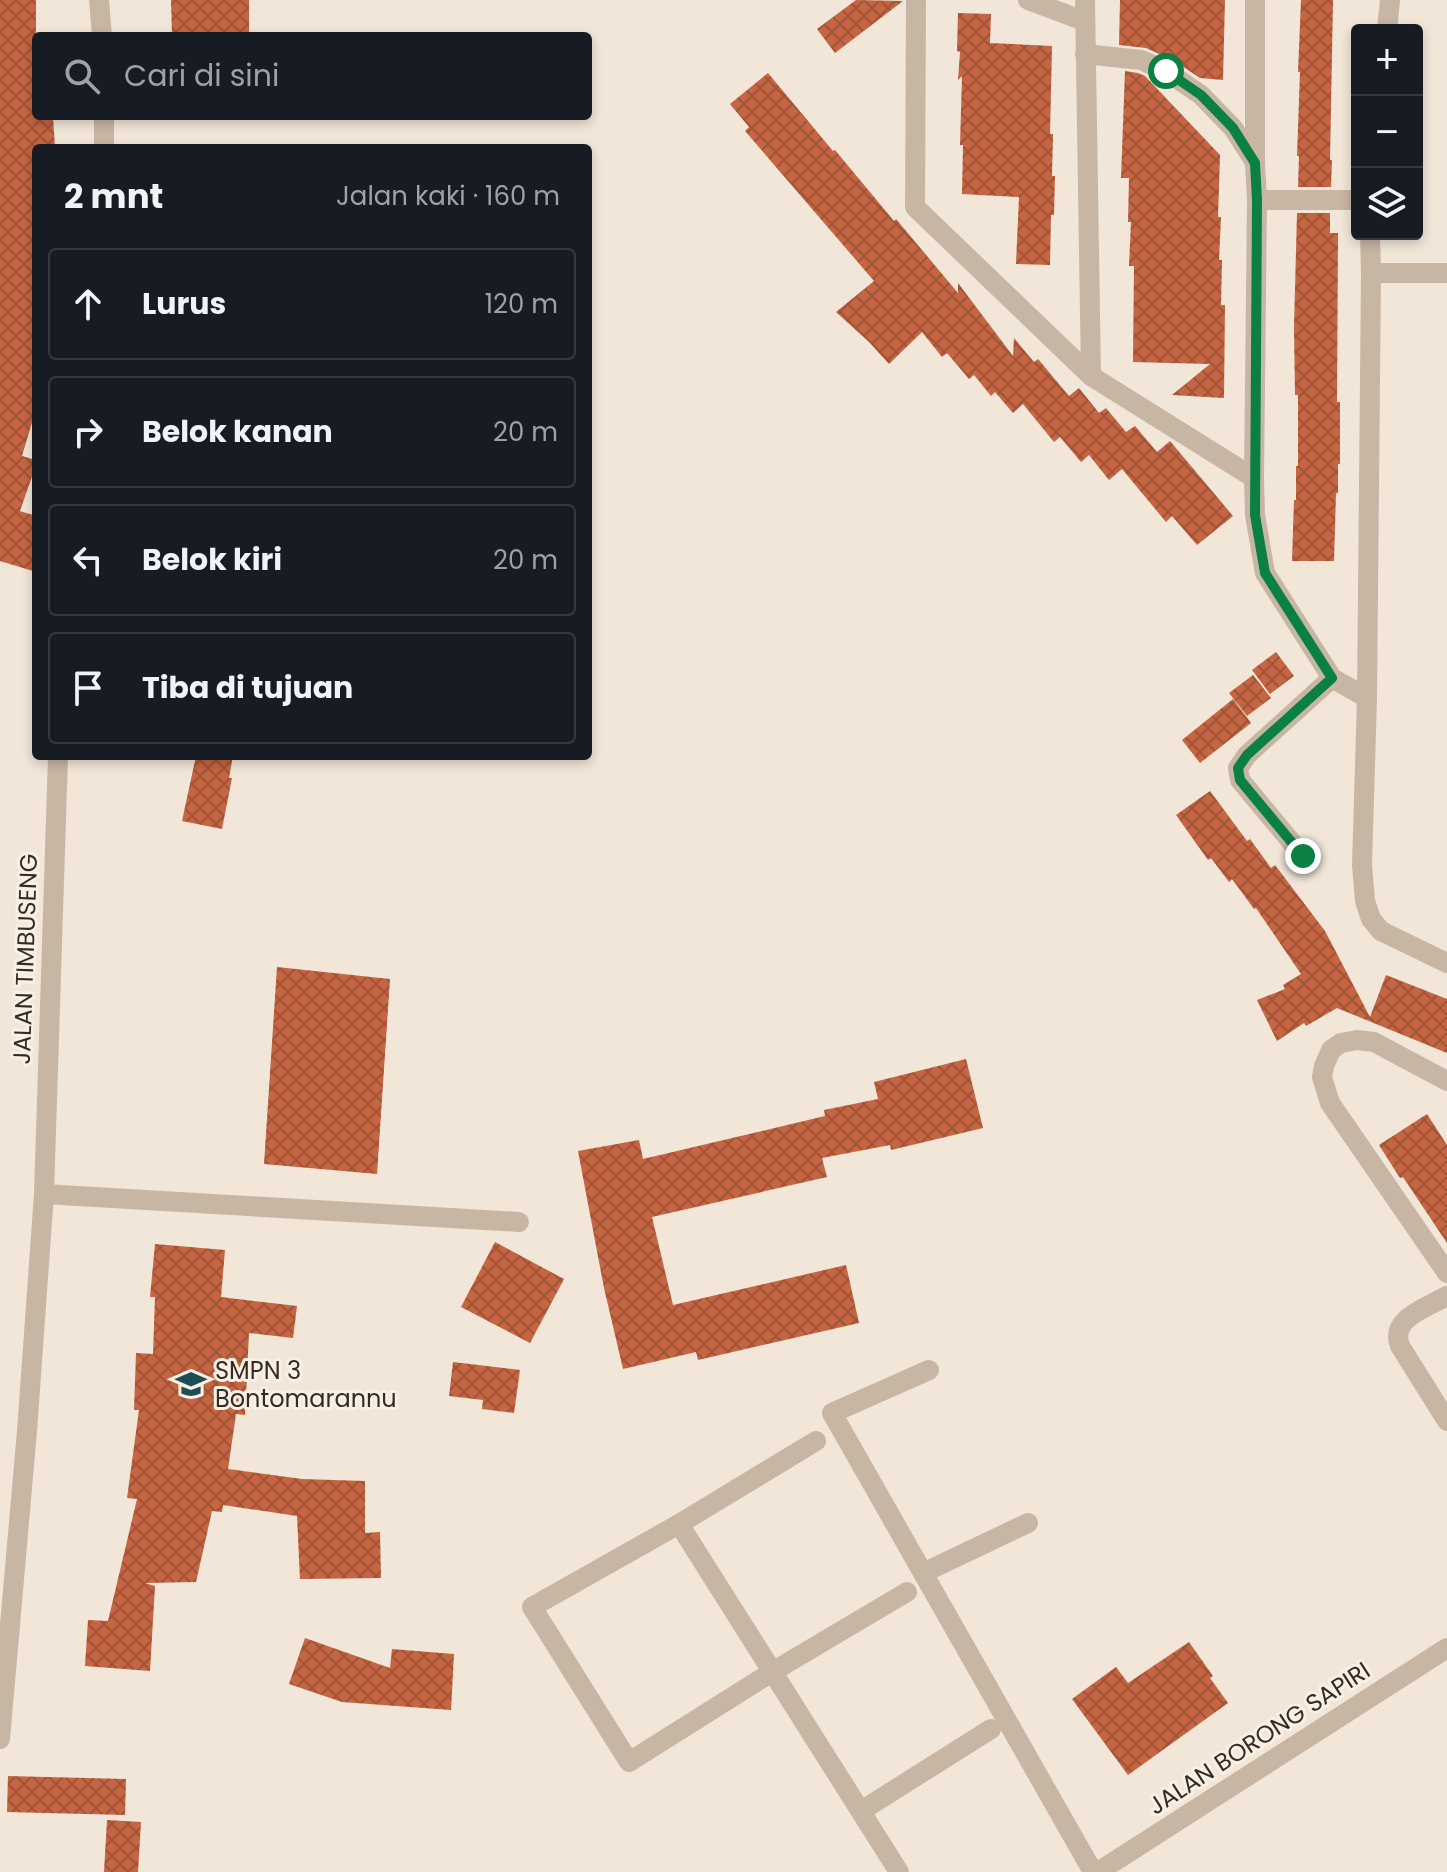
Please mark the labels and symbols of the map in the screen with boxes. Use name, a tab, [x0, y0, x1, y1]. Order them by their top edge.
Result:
route start	[1148, 53, 1184, 89]
route end	[1285, 838, 1321, 874]
street label: JALAN TIMBUSENG	[5, 853, 45, 1065]
place label: SMPN 3 Bontomarannu	[215, 1354, 397, 1415]
school or university icon: SMPN 3 Bontomarannu	[174, 1367, 208, 1401]
street label: JALAN BORONG SAPIRI	[1142, 1654, 1376, 1822]

